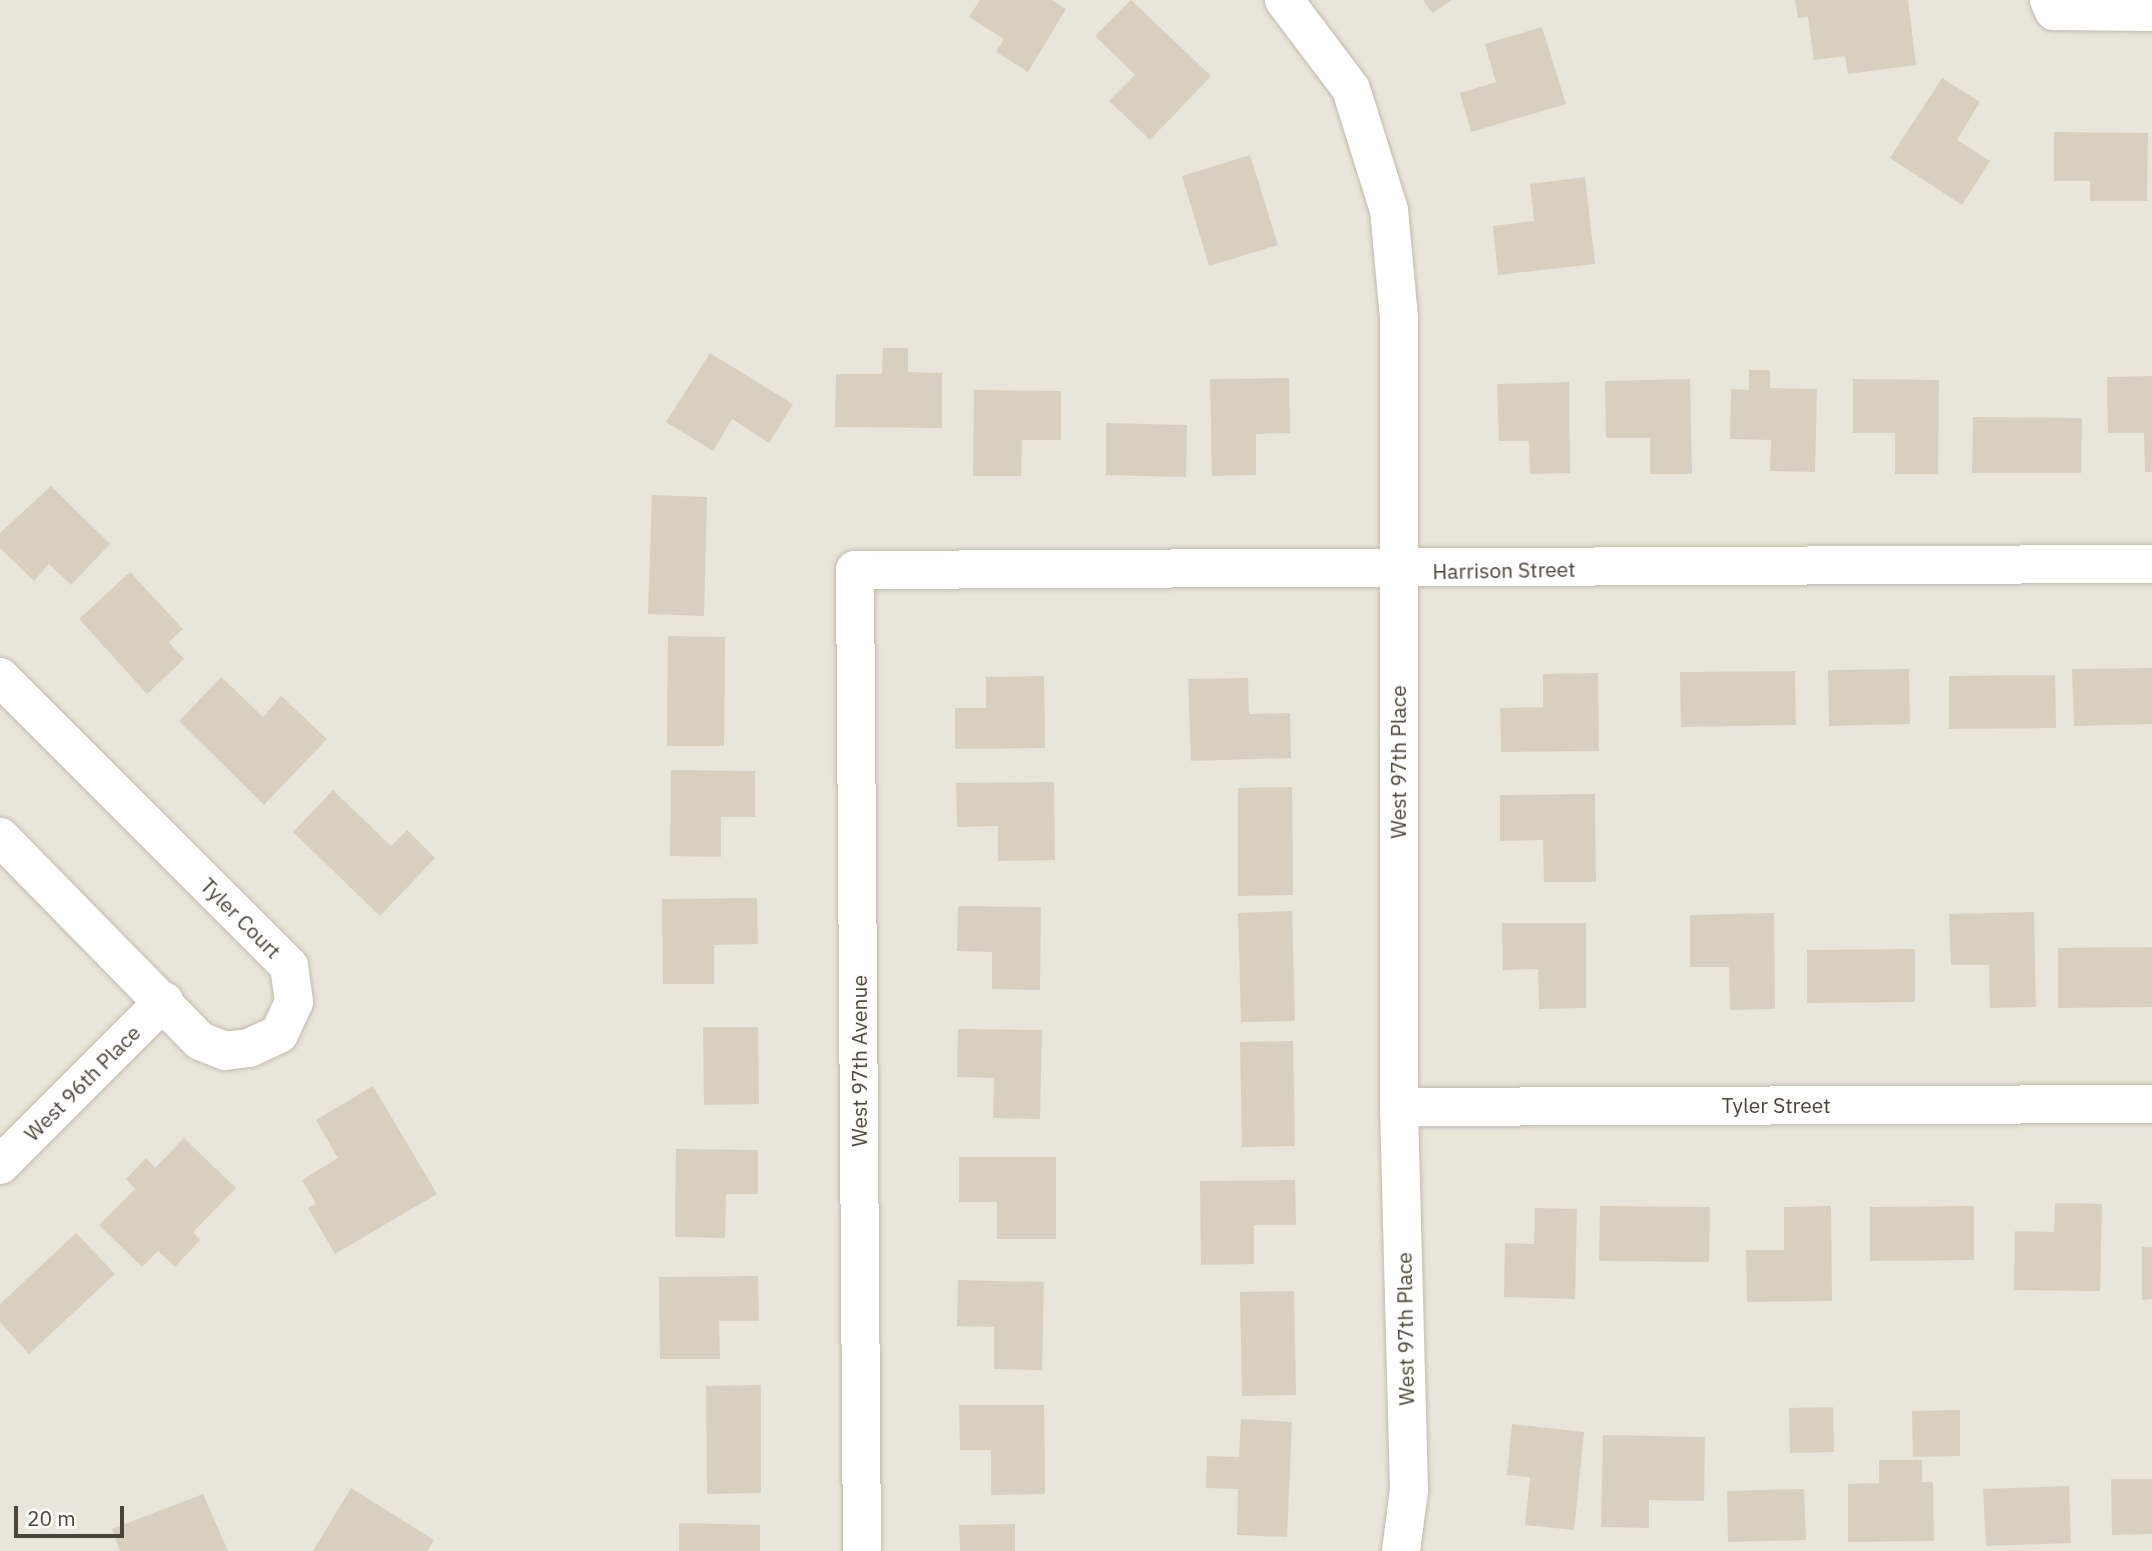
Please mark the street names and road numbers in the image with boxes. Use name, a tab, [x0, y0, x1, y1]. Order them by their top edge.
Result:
street label: Harrison Street	[1432, 556, 1576, 584]
street label: West 97th Place	[1385, 685, 1411, 839]
street label: Tyler Court	[196, 873, 286, 963]
street label: West 97th Avenue	[846, 975, 872, 1147]
street label: West 96th Place	[19, 1020, 145, 1146]
street label: Tyler Street	[1721, 1092, 1831, 1118]
street label: West 97th Place	[1391, 1252, 1419, 1406]

